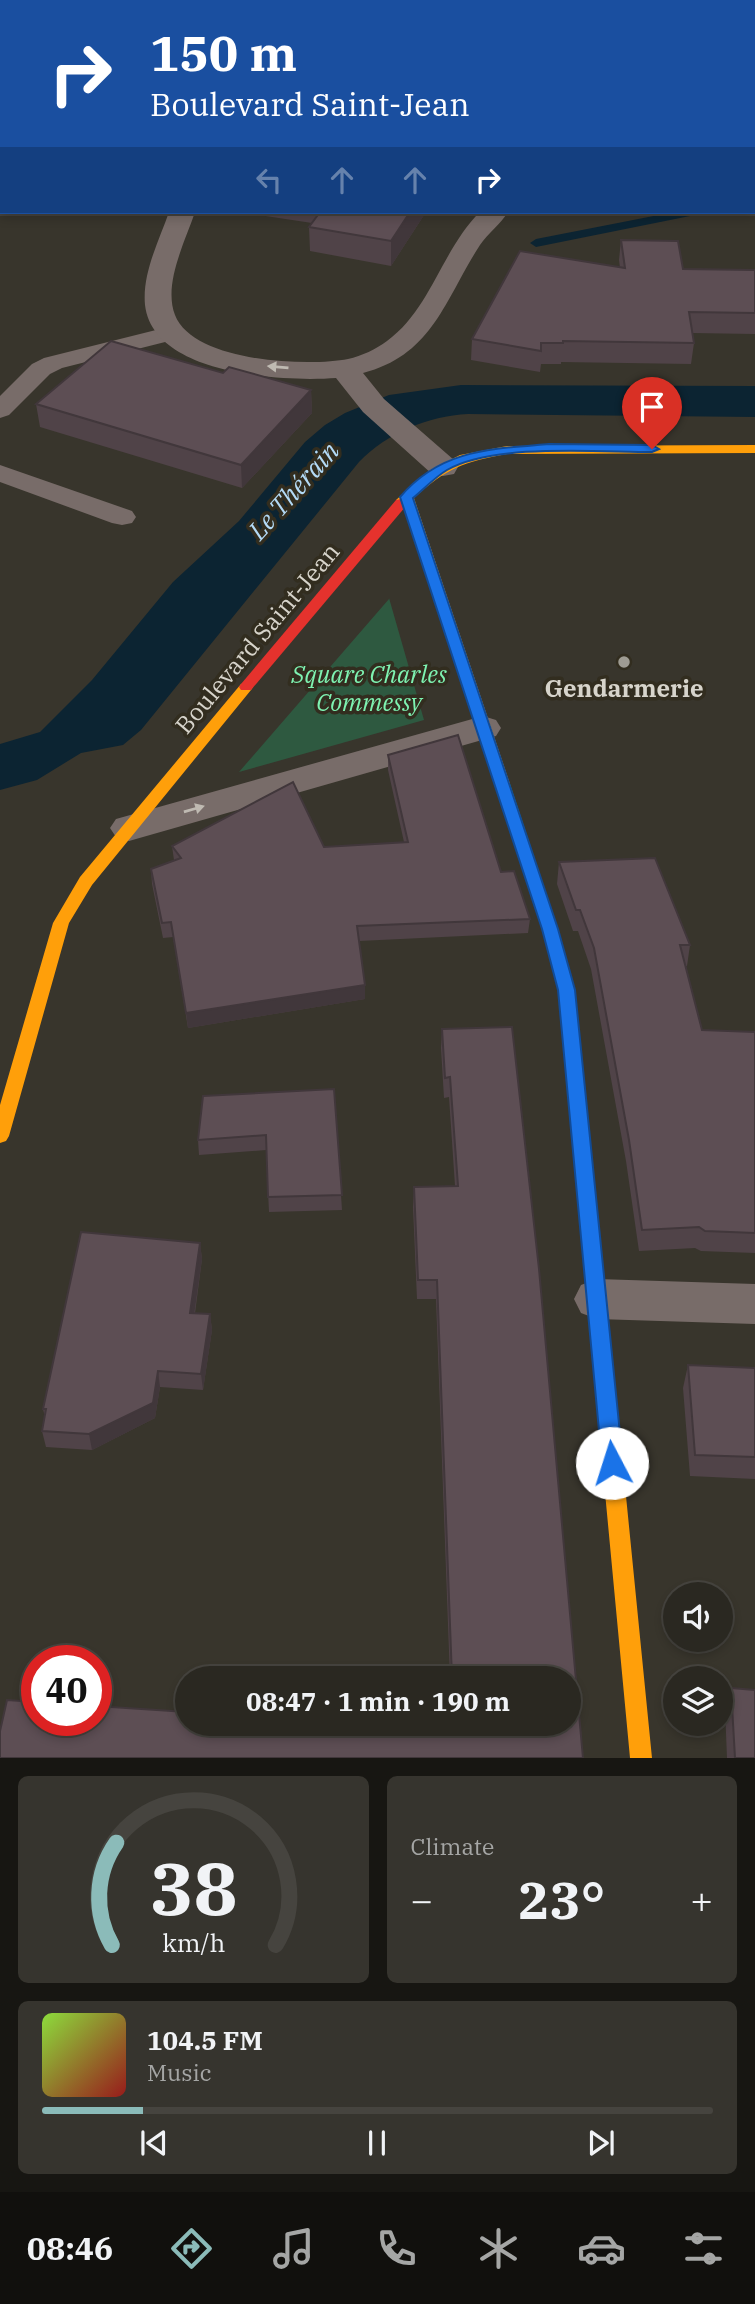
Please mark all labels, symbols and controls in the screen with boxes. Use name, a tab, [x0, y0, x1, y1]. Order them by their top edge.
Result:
text: 150 m	[150, 21, 297, 84]
icon: right	[35, 28, 126, 119]
text: Boulevard Saint-Jean	[150, 83, 470, 125]
icon: left	[250, 161, 288, 199]
icon: ahead	[323, 161, 361, 199]
icon: ahead	[396, 161, 434, 199]
icon: right	[469, 161, 507, 199]
one-way arrow	[267, 361, 289, 372]
pin	[622, 377, 682, 449]
icon: arrive	[633, 388, 671, 426]
water label: Le Thérain	[239, 434, 346, 547]
street label: Boulevard Saint-Jean	[168, 536, 346, 740]
marker: Gendarmerie	[616, 654, 632, 670]
park label: Square Charles Commessy	[290, 658, 447, 718]
place label: Gendarmerie	[544, 672, 704, 704]
one-way arrow	[184, 804, 205, 814]
position arrow	[575, 1426, 649, 1500]
map controls	[663, 1582, 733, 1736]
button: sound	[663, 1582, 733, 1652]
speed limit sign: 40	[21, 1645, 112, 1736]
button: layers	[663, 1666, 733, 1736]
text: 08:47 · 1 min · 190 m	[246, 1684, 510, 1718]
text: Climate	[411, 1831, 494, 1861]
text: 38	[150, 1841, 237, 1936]
text: 23°	[518, 1866, 605, 1933]
text: −	[411, 1875, 433, 1924]
text: +	[690, 1875, 713, 1924]
text: km/h	[162, 1926, 225, 1959]
text: 104.5 FM	[147, 2023, 263, 2057]
text: Music	[147, 2057, 212, 2087]
icon: previous	[135, 2124, 173, 2162]
icon: pause	[358, 2124, 396, 2162]
icon: next	[582, 2124, 620, 2162]
icon: directions	[167, 2224, 216, 2273]
icon: music	[269, 2224, 318, 2273]
icon: phone	[372, 2224, 421, 2273]
icon: climate	[474, 2224, 523, 2273]
icon: car	[577, 2224, 626, 2273]
icon: filters	[679, 2224, 728, 2273]
text: 08:46	[27, 2227, 113, 2269]

